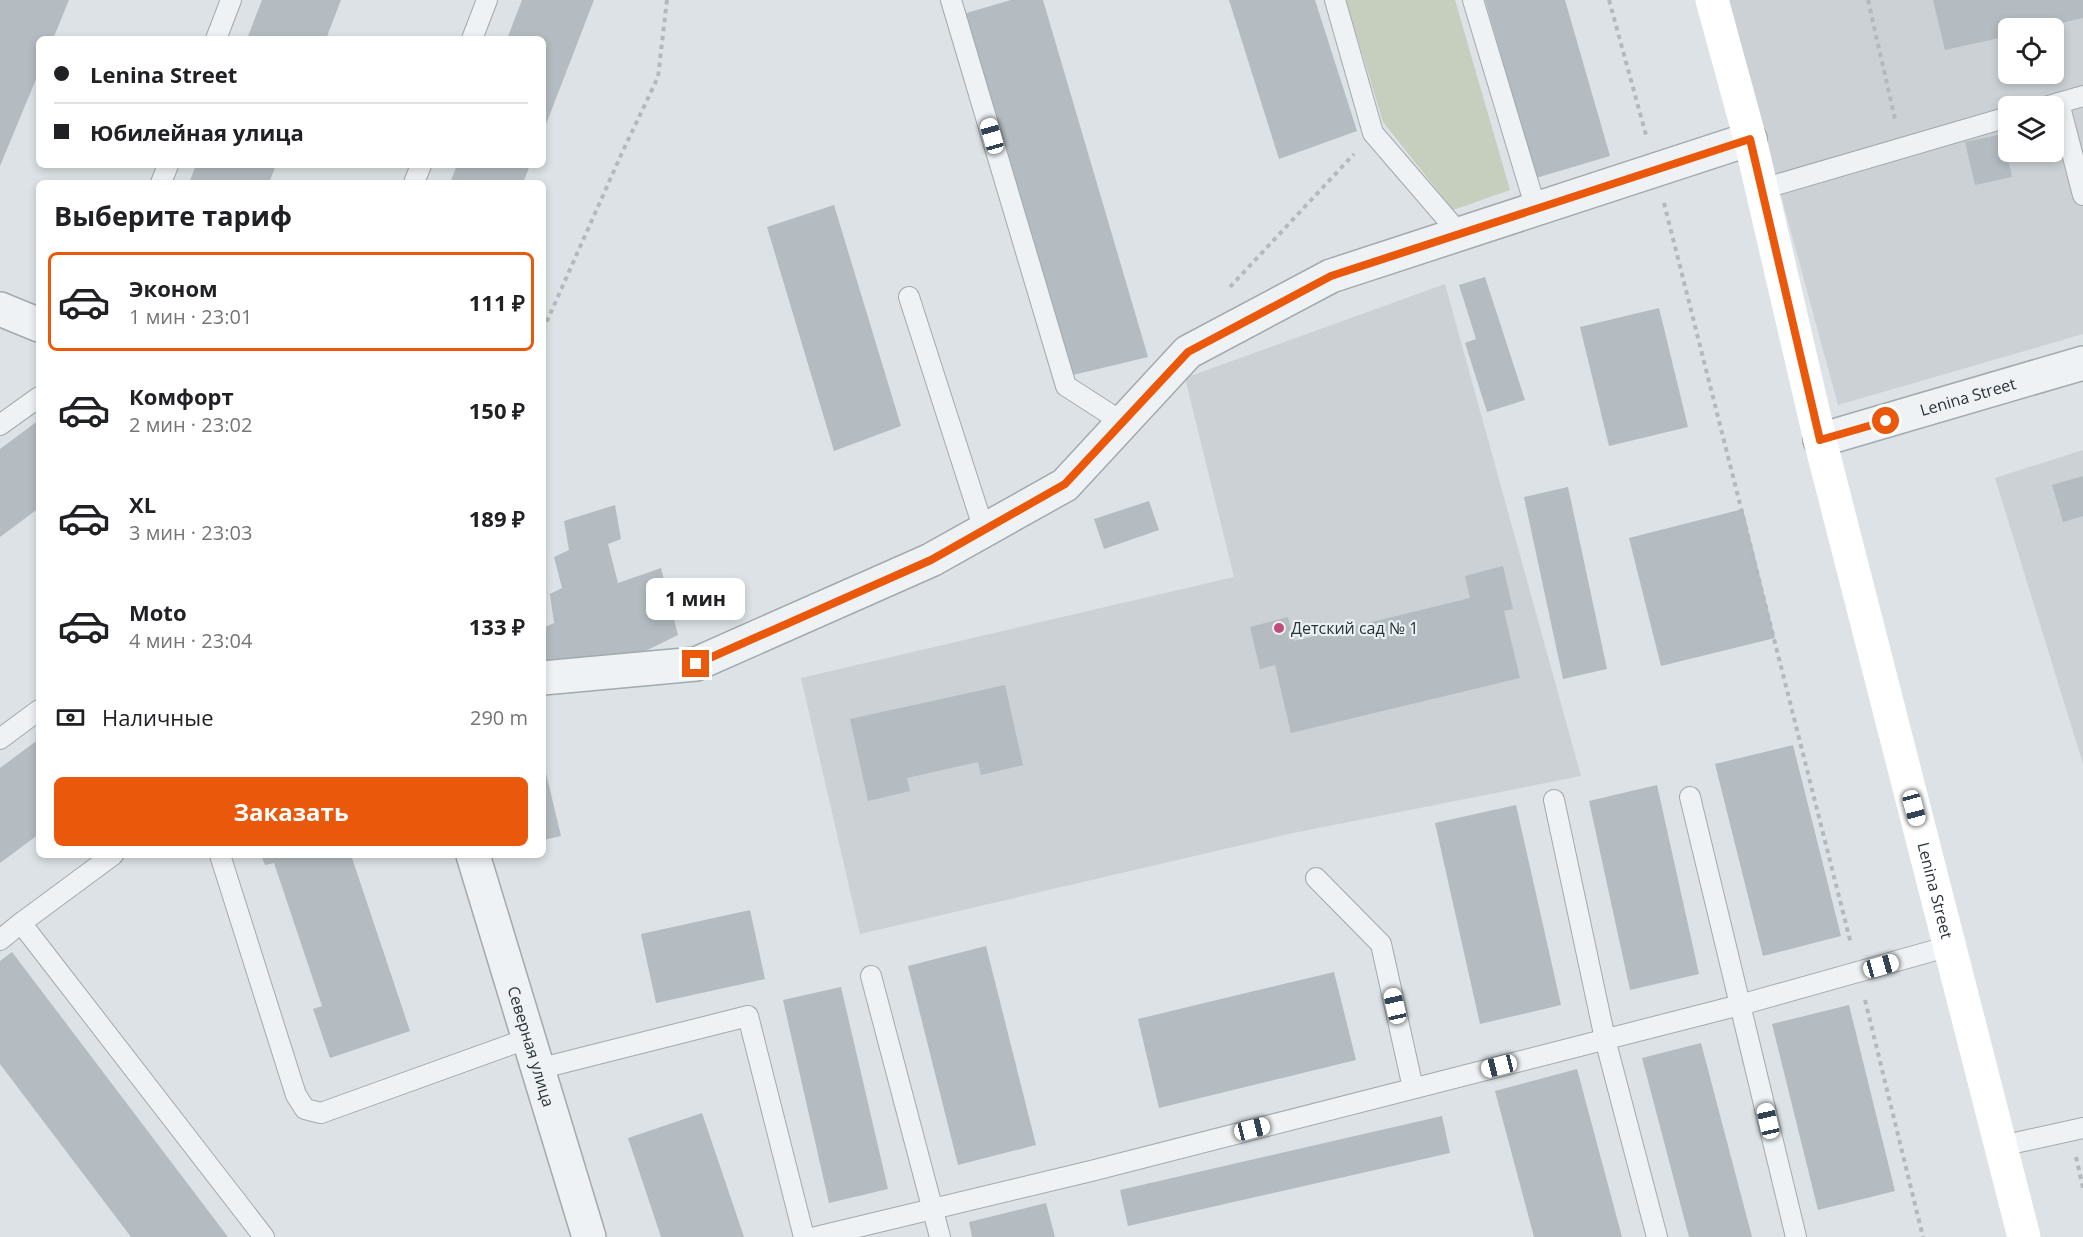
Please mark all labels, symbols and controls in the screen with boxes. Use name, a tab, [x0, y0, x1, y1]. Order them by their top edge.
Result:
map controls	[1998, 18, 2064, 162]
button: locate	[1998, 18, 2064, 84]
text: Lenina Street	[90, 59, 237, 89]
button: layers	[1998, 96, 2064, 162]
car	[978, 116, 1006, 156]
text: Юбилейная улица	[90, 117, 304, 147]
text: Выберите тариф	[54, 197, 292, 234]
text: Эконом	[129, 273, 218, 303]
icon: car	[57, 275, 111, 329]
text: 111 ₽	[469, 287, 525, 317]
text: 1 мин · 23:01	[129, 303, 252, 330]
street label: Lenina Street	[1917, 372, 2019, 421]
text: Комфорт	[129, 381, 234, 411]
icon: car	[57, 383, 111, 437]
text: 150 ₽	[469, 395, 525, 425]
route start	[1872, 407, 1899, 434]
text: 2 мин · 23:02	[129, 411, 252, 438]
text: XL	[129, 489, 156, 519]
icon: car	[57, 491, 111, 545]
text: 189 ₽	[469, 503, 525, 533]
text: 3 мин · 23:03	[129, 519, 252, 546]
callout: 1 мин	[646, 577, 746, 619]
text: 1 мин	[665, 585, 726, 612]
text: Moto	[129, 597, 187, 627]
icon: car	[57, 599, 111, 653]
text: 133 ₽	[469, 611, 525, 641]
place label: Детский сад № 1	[1291, 617, 1418, 639]
marker: Детский сад № 1	[1272, 621, 1286, 635]
text: 4 мин · 23:04	[129, 627, 252, 654]
route end	[682, 650, 709, 677]
icon: cash	[54, 701, 87, 734]
text: Наличные	[102, 702, 214, 732]
text: 290 m	[470, 704, 528, 731]
button: Заказать	[54, 777, 528, 846]
car	[1901, 788, 1927, 828]
street label: Lenina Street	[1912, 840, 1958, 941]
car	[1861, 952, 1901, 980]
street label: Северная улица	[502, 983, 560, 1110]
car	[1382, 986, 1408, 1026]
car	[1479, 1053, 1519, 1079]
car	[1755, 1101, 1781, 1141]
car	[1232, 1116, 1272, 1142]

